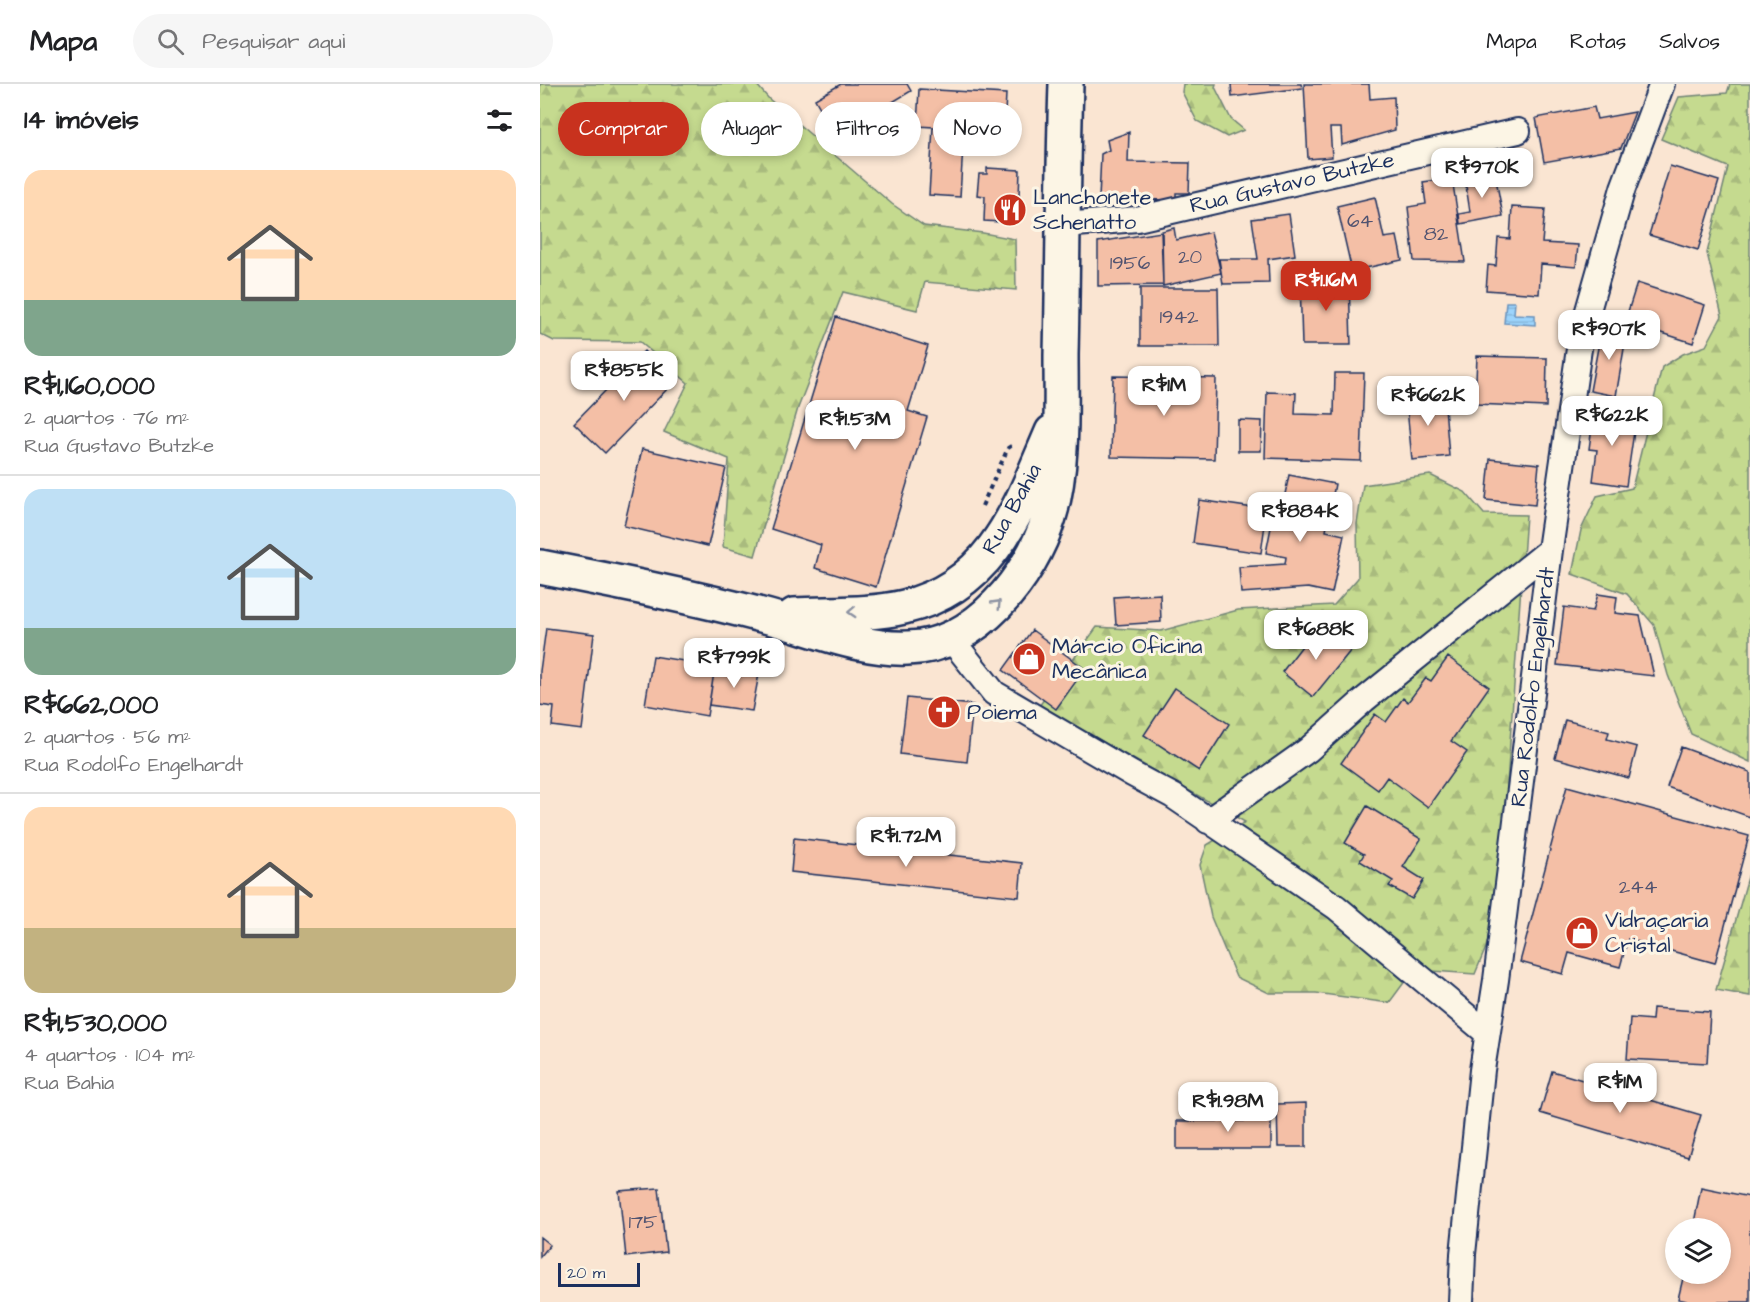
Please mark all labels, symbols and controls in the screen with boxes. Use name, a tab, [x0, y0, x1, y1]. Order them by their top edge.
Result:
search box	[133, 14, 553, 68]
text: Mapa	[30, 22, 97, 61]
icon: search	[154, 25, 187, 58]
text: Pesquisar aqui	[202, 26, 345, 57]
text: Mapa	[1486, 27, 1537, 56]
text: Rotas	[1570, 27, 1626, 56]
text: Salvos	[1659, 27, 1720, 56]
text: 14 imóveis	[24, 102, 139, 138]
chip: Comprar	[558, 102, 689, 156]
chip: Alugar	[701, 102, 803, 156]
chip: Filtros	[815, 102, 921, 156]
chip: Novo	[933, 102, 1022, 156]
icon: filters	[483, 104, 516, 137]
street label: Rua Gustavo Butzke	[1187, 144, 1397, 222]
pin: R$970K	[1433, 148, 1531, 199]
text: R$970K	[1445, 153, 1519, 181]
place label: Lanchonete Schenatto	[1033, 182, 1151, 238]
restaurant icon: Lanchonete Schenatto	[992, 192, 1028, 228]
house number: 64	[1347, 207, 1373, 235]
icon: home	[216, 209, 324, 317]
house number: 82	[1424, 220, 1449, 248]
house number: 20	[1178, 243, 1202, 271]
house number: 1956	[1110, 249, 1151, 277]
pin: R$1.16M	[1271, 261, 1381, 312]
text: R$1.16M	[1295, 266, 1357, 294]
house number: 1942	[1159, 303, 1199, 331]
pin: R$907K	[1560, 310, 1658, 361]
text: R$907K	[1572, 315, 1646, 343]
pin: R$855K	[575, 351, 673, 402]
text: R$855K	[585, 356, 663, 384]
pin: R$1M	[1128, 366, 1200, 417]
text: R$1,160,000	[24, 368, 155, 404]
text: R$1M	[1142, 371, 1186, 399]
pin: R$662K	[1379, 376, 1477, 427]
text: R$662K	[1391, 381, 1465, 409]
pin: R$622K	[1563, 396, 1661, 447]
pin: R$1.53M	[800, 400, 910, 451]
text: R$622K	[1576, 401, 1648, 429]
text: 2 quartos · 76 m²	[24, 404, 189, 432]
text: R$1.53M	[819, 405, 891, 433]
text: Rua Gustavo Butzke	[24, 432, 214, 460]
street label: Rua Bahia	[974, 458, 1050, 560]
pin: R$884K	[1251, 492, 1349, 543]
text: R$884K	[1261, 497, 1339, 525]
icon: home	[216, 528, 324, 636]
street label: Rua Rodolfo Engelhardt	[1503, 565, 1564, 809]
one-way arrow	[990, 600, 1001, 611]
one-way arrow	[847, 605, 856, 618]
pin: R$688K	[1267, 610, 1365, 661]
text: R$688K	[1278, 615, 1354, 643]
place label: Márcio Oficina Mecânica	[1052, 631, 1203, 687]
pin: R$799K	[685, 638, 783, 689]
shop icon: Márcio Oficina Mecânica	[1011, 641, 1047, 677]
text: R$799K	[698, 643, 770, 671]
text: R$662,000	[24, 687, 158, 723]
church icon: Poiema	[926, 694, 962, 730]
place label: Poiema	[967, 697, 1037, 728]
text: 2 quartos · 56 m²	[24, 723, 191, 751]
text: Rua Rodolfo Engelhardt	[24, 751, 243, 779]
pin: R$1.72M	[851, 817, 961, 868]
text: R$1.72M	[870, 822, 942, 850]
icon: home	[216, 846, 324, 954]
house number: 244	[1619, 873, 1658, 901]
place label: Vidraçaria Cristal	[1605, 905, 1709, 961]
shop icon: Vidraçaria Cristal	[1564, 915, 1600, 951]
text: R$1,530,000	[24, 1005, 167, 1041]
text: 4 quartos · 104 m²	[24, 1041, 195, 1069]
pin: R$1M	[1584, 1063, 1656, 1114]
text: R$1M	[1598, 1068, 1642, 1096]
text: Rua Bahia	[24, 1069, 114, 1097]
pin: R$1.98M	[1173, 1082, 1283, 1133]
text: R$1.98M	[1192, 1087, 1264, 1115]
house number: 175	[628, 1208, 658, 1236]
map controls	[1665, 1218, 1731, 1284]
button: layers	[1665, 1218, 1731, 1284]
scale bar	[558, 1260, 640, 1288]
text: 20 m	[567, 1262, 605, 1284]

